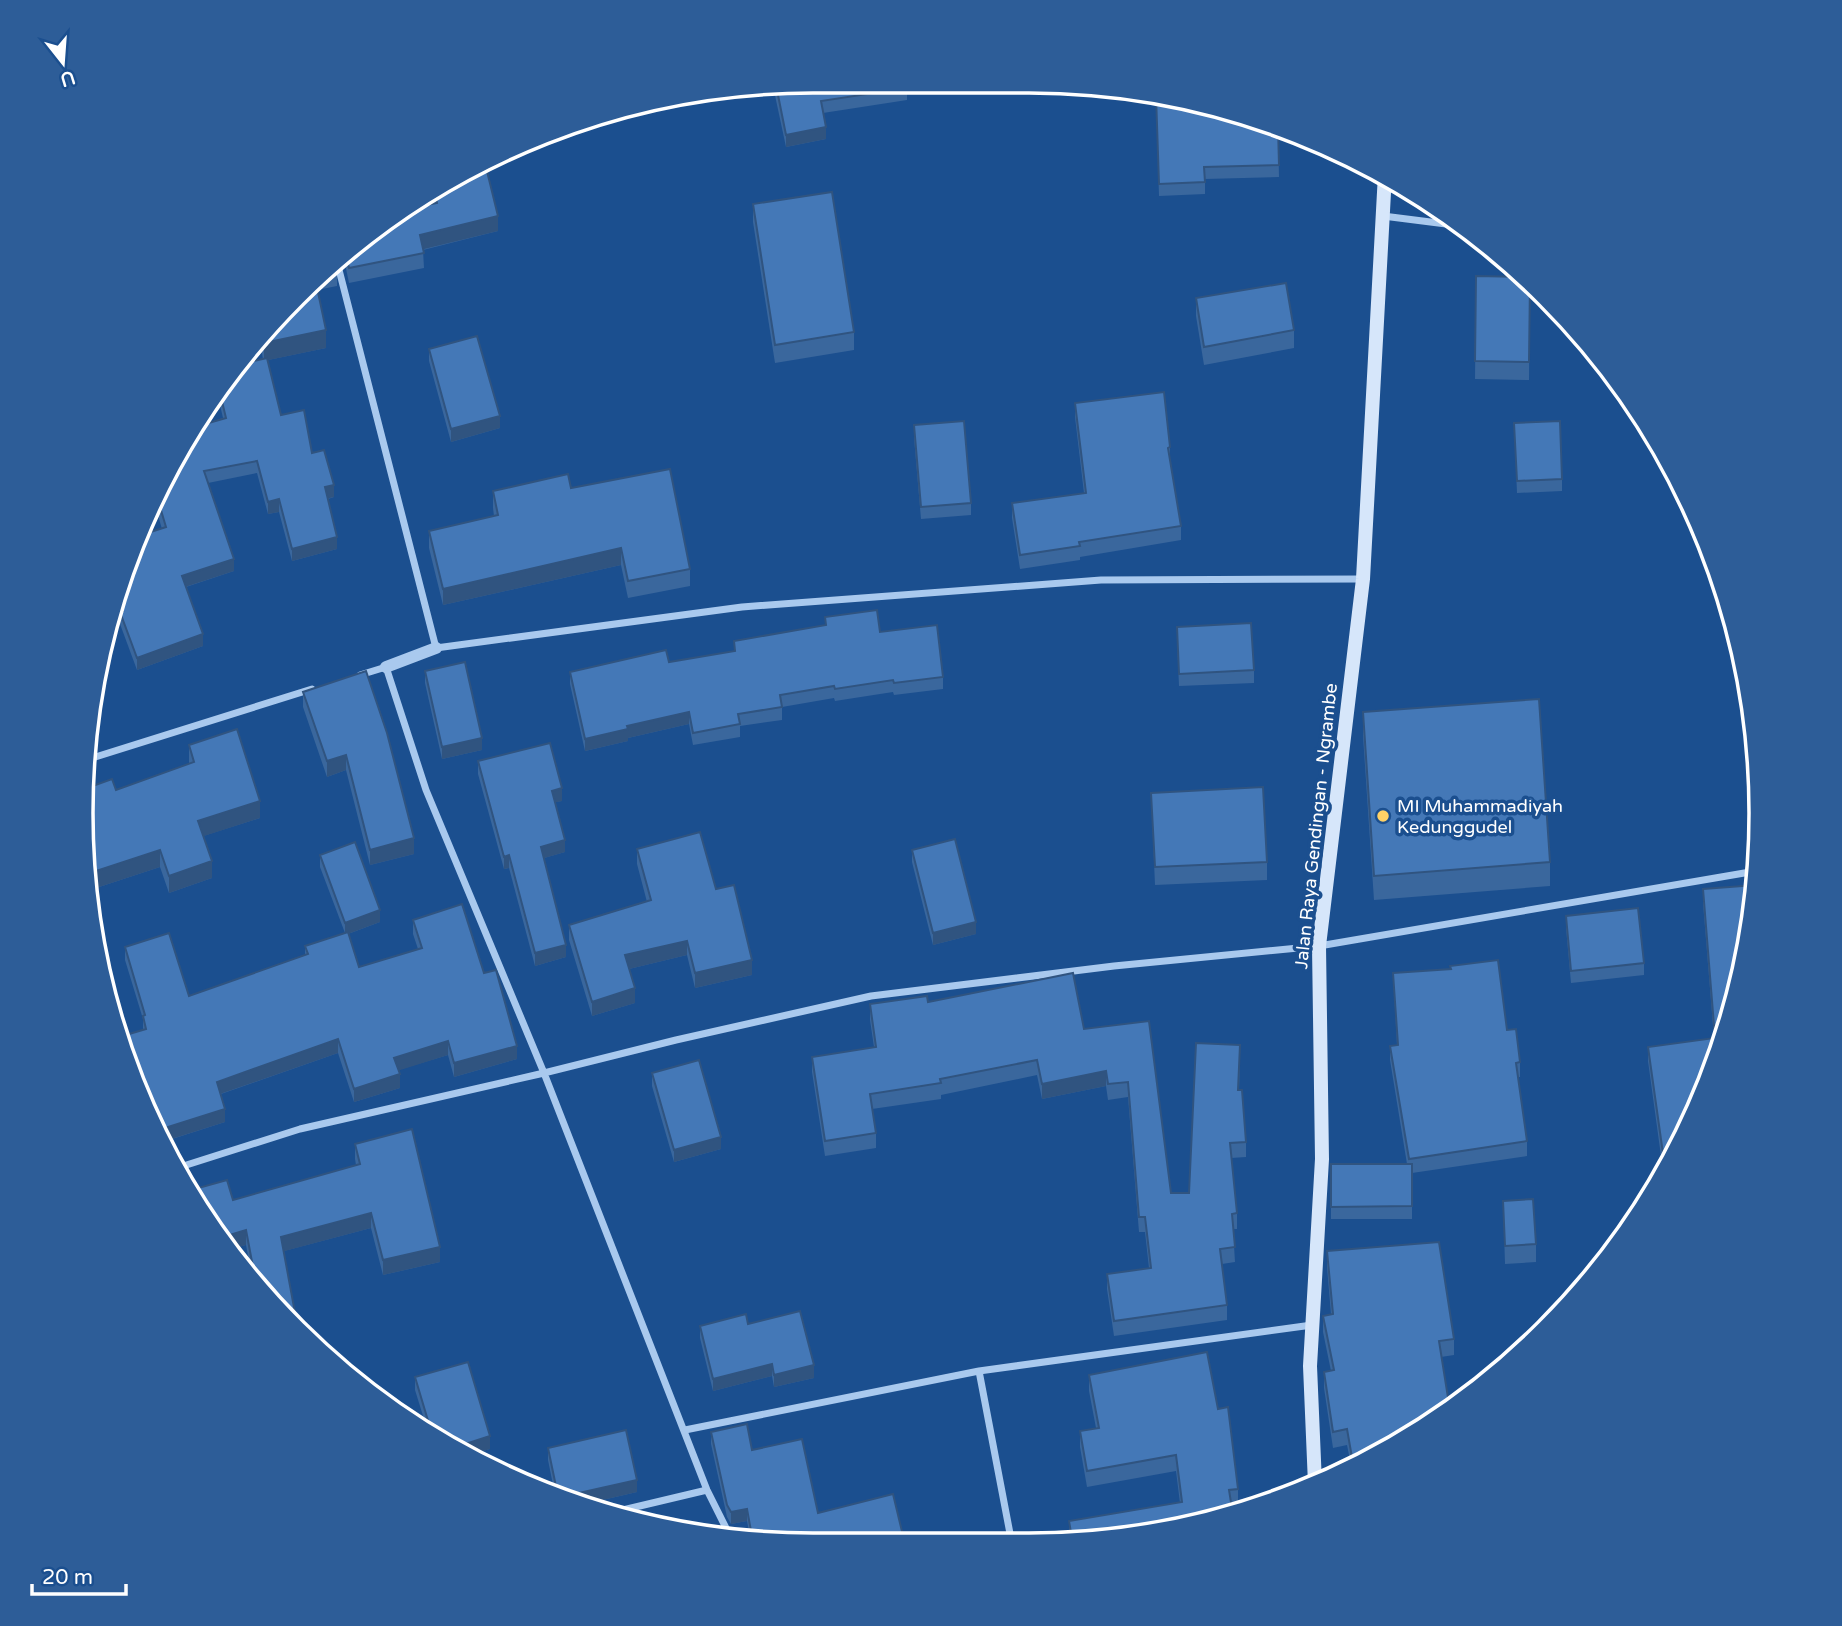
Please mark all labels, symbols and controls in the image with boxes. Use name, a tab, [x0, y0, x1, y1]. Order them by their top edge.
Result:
north arrow	[28, 28, 98, 98]
text: U	[58, 66, 78, 91]
street label: Jalan Raya Gendingan - Ngrambe	[1290, 682, 1342, 970]
place label: MI Muhammadiyah Kedunggudel	[1397, 795, 1563, 838]
marker: MI Muhammadiyah Kedunggudel	[1375, 808, 1391, 824]
scale bar	[32, 1552, 126, 1596]
text: 20 m	[42, 1565, 93, 1590]

